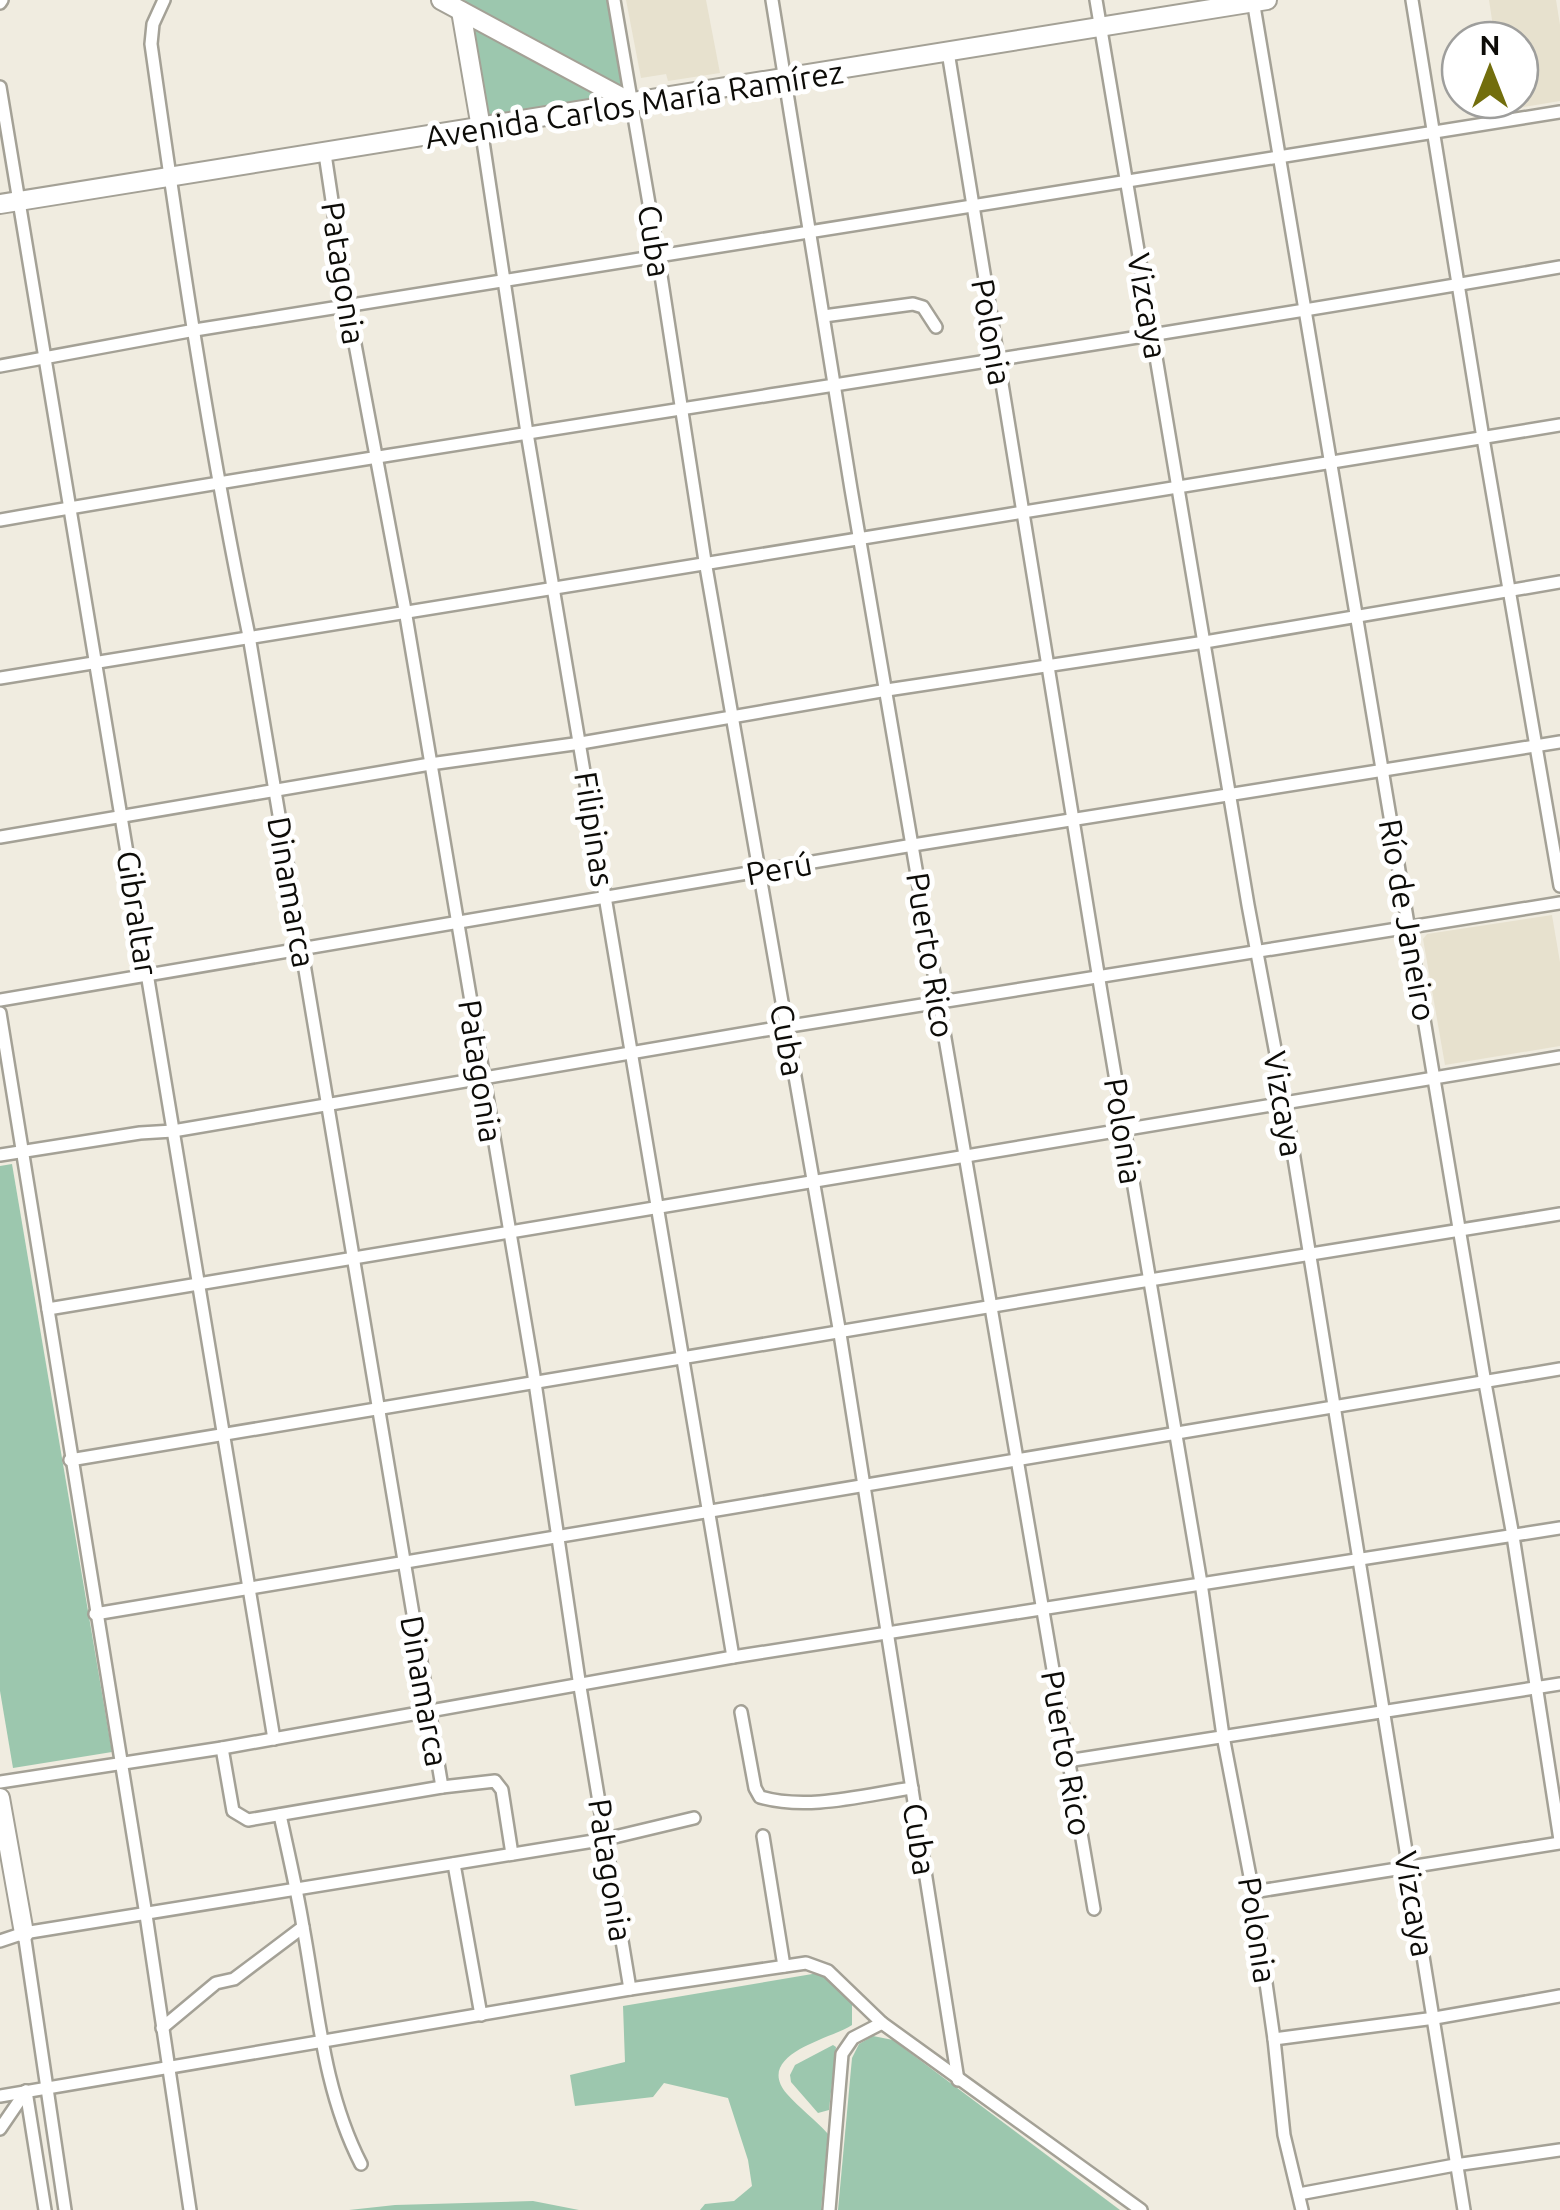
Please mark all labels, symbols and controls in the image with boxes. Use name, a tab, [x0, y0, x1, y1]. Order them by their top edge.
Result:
north arrow	[1440, 20, 1540, 120]
text: N	[1480, 29, 1500, 60]
street label: Avenida Carlos María Ramírez	[422, 53, 846, 155]
street label: Patagonia	[315, 199, 373, 347]
street label: Cuba	[632, 202, 678, 280]
street label: Vizcaya	[1121, 250, 1175, 362]
street label: Polonia	[965, 276, 1019, 388]
street label: Filipinas	[568, 769, 622, 889]
street label: Dinamarca	[261, 814, 323, 970]
street label: Río de Janeiro	[1373, 816, 1443, 1024]
street label: Perú	[743, 844, 815, 892]
street label: Gibraltar	[110, 848, 166, 978]
street label: Puerto Rico	[900, 870, 962, 1040]
street label: Patagonia	[452, 997, 510, 1145]
street label: Cuba	[764, 1001, 812, 1079]
street label: Vizcaya	[1257, 1048, 1311, 1160]
street label: Polonia	[1098, 1075, 1150, 1187]
street label: Dinamarca	[394, 1613, 456, 1769]
street label: Puerto Rico	[1035, 1668, 1099, 1838]
street label: Patagonia	[582, 1796, 640, 1944]
street label: Cuba	[897, 1800, 943, 1878]
street label: Vizcaya	[1388, 1848, 1442, 1960]
street label: Polonia	[1232, 1874, 1284, 1986]

